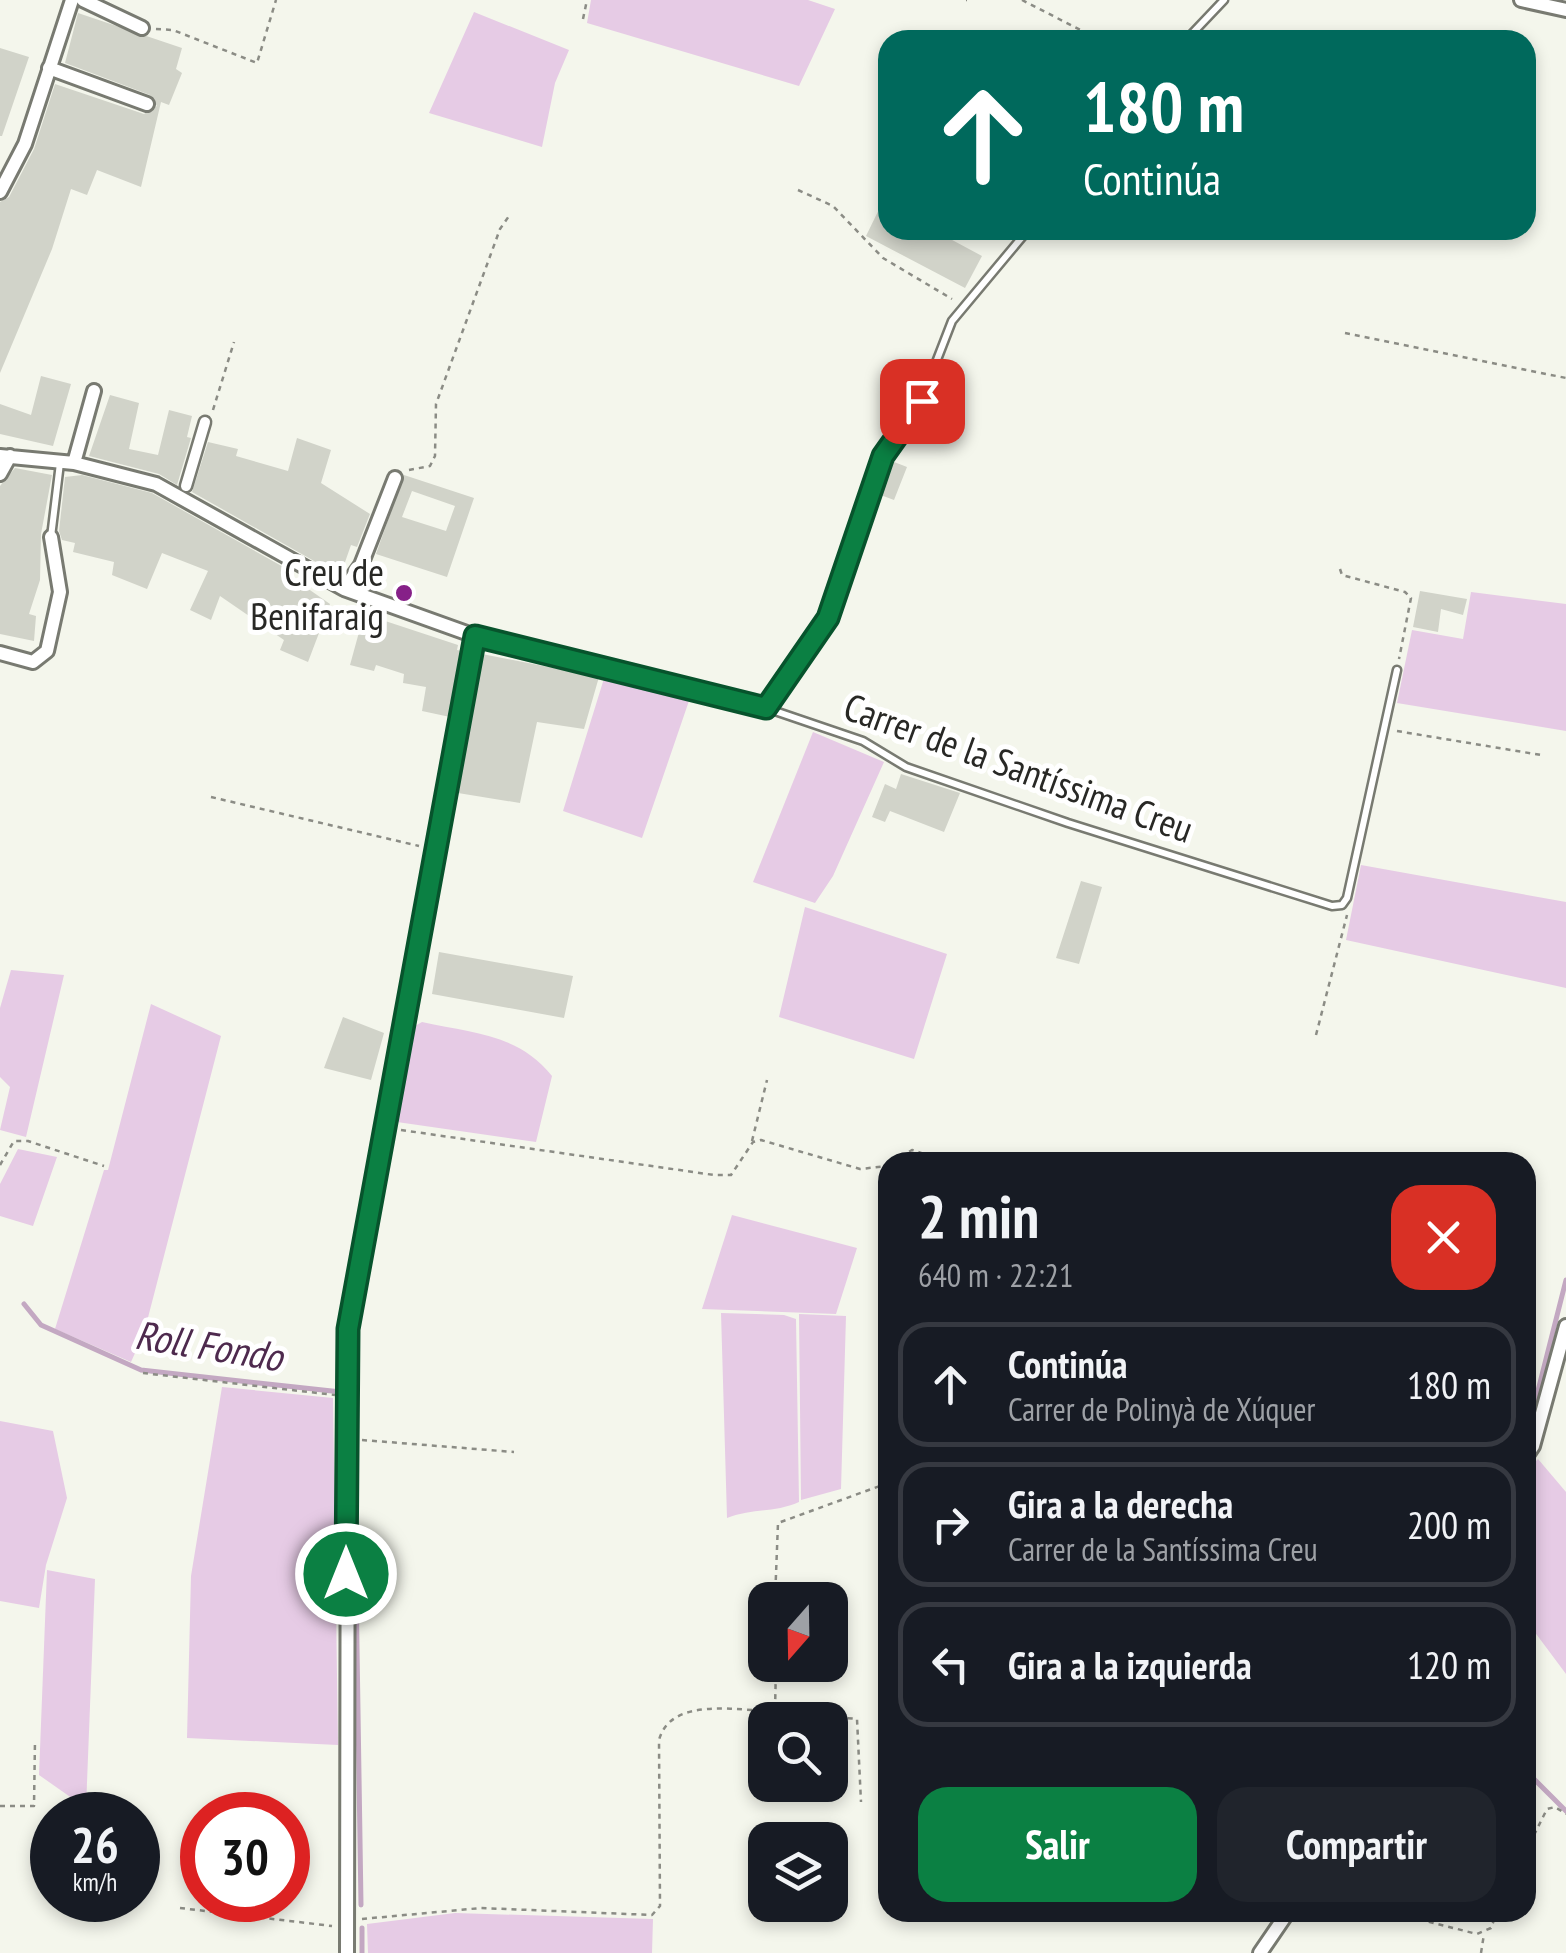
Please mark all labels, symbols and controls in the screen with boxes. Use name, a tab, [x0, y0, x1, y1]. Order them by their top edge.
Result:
text: 180 m	[1083, 61, 1244, 151]
icon: ahead	[918, 70, 1048, 200]
text: Continúa	[1083, 149, 1221, 207]
pin	[880, 359, 965, 444]
icon: arrive	[895, 374, 950, 429]
place label: Creu de Benifaraig	[250, 547, 384, 640]
marker: Creu de Benifaraig	[393, 582, 415, 604]
street label: Carrer de la Santíssima Creu	[838, 681, 1200, 853]
text: 2 min	[918, 1177, 1039, 1255]
button: close	[1391, 1185, 1496, 1290]
text: 640 m · 22:21	[918, 1254, 1073, 1296]
water label: Roll Fondo	[132, 1308, 289, 1383]
text: Continúa	[1008, 1339, 1128, 1388]
icon: ahead	[923, 1357, 978, 1412]
text: 180 m	[1407, 1360, 1491, 1409]
text: Carrer de Polinyà de Xúquer	[1008, 1388, 1315, 1430]
text: Gira a la derecha	[1008, 1479, 1233, 1528]
icon: right	[923, 1497, 978, 1552]
text: 200 m	[1407, 1500, 1491, 1549]
position arrow	[294, 1522, 398, 1626]
text: Carrer de la Santíssima Creu	[1008, 1528, 1318, 1570]
north arrow	[748, 1582, 848, 1682]
map controls	[748, 1582, 848, 1922]
icon: left	[923, 1637, 978, 1692]
text: Gira a la izquierda	[1008, 1640, 1252, 1689]
text: 120 m	[1407, 1640, 1491, 1689]
button: search	[748, 1702, 848, 1802]
button: Salir	[918, 1787, 1197, 1902]
button: Compartir	[1217, 1787, 1496, 1902]
speed limit sign: 30	[180, 1792, 310, 1922]
text: 26	[71, 1812, 119, 1877]
button: layers	[748, 1822, 848, 1922]
text: km/h	[73, 1866, 117, 1898]

